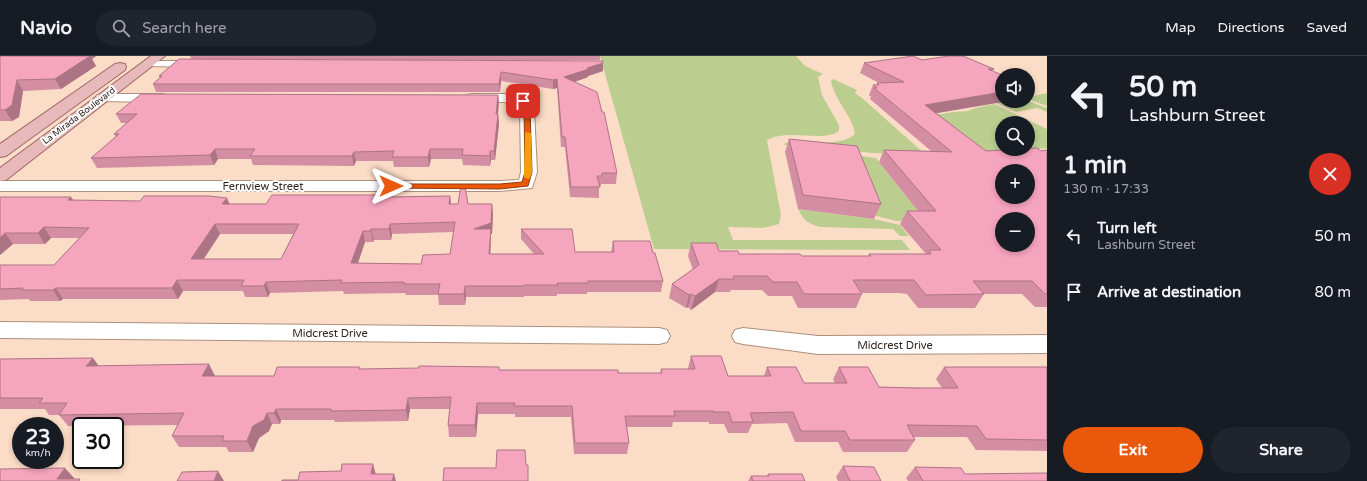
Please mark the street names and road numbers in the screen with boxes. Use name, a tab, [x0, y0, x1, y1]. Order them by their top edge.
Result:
street label: La Mirada Boulevard	[40, 85, 118, 147]
street label: Fernview Street	[222, 180, 304, 193]
street label: Midcrest Drive	[292, 327, 368, 340]
street label: Midcrest Drive	[857, 339, 933, 352]

